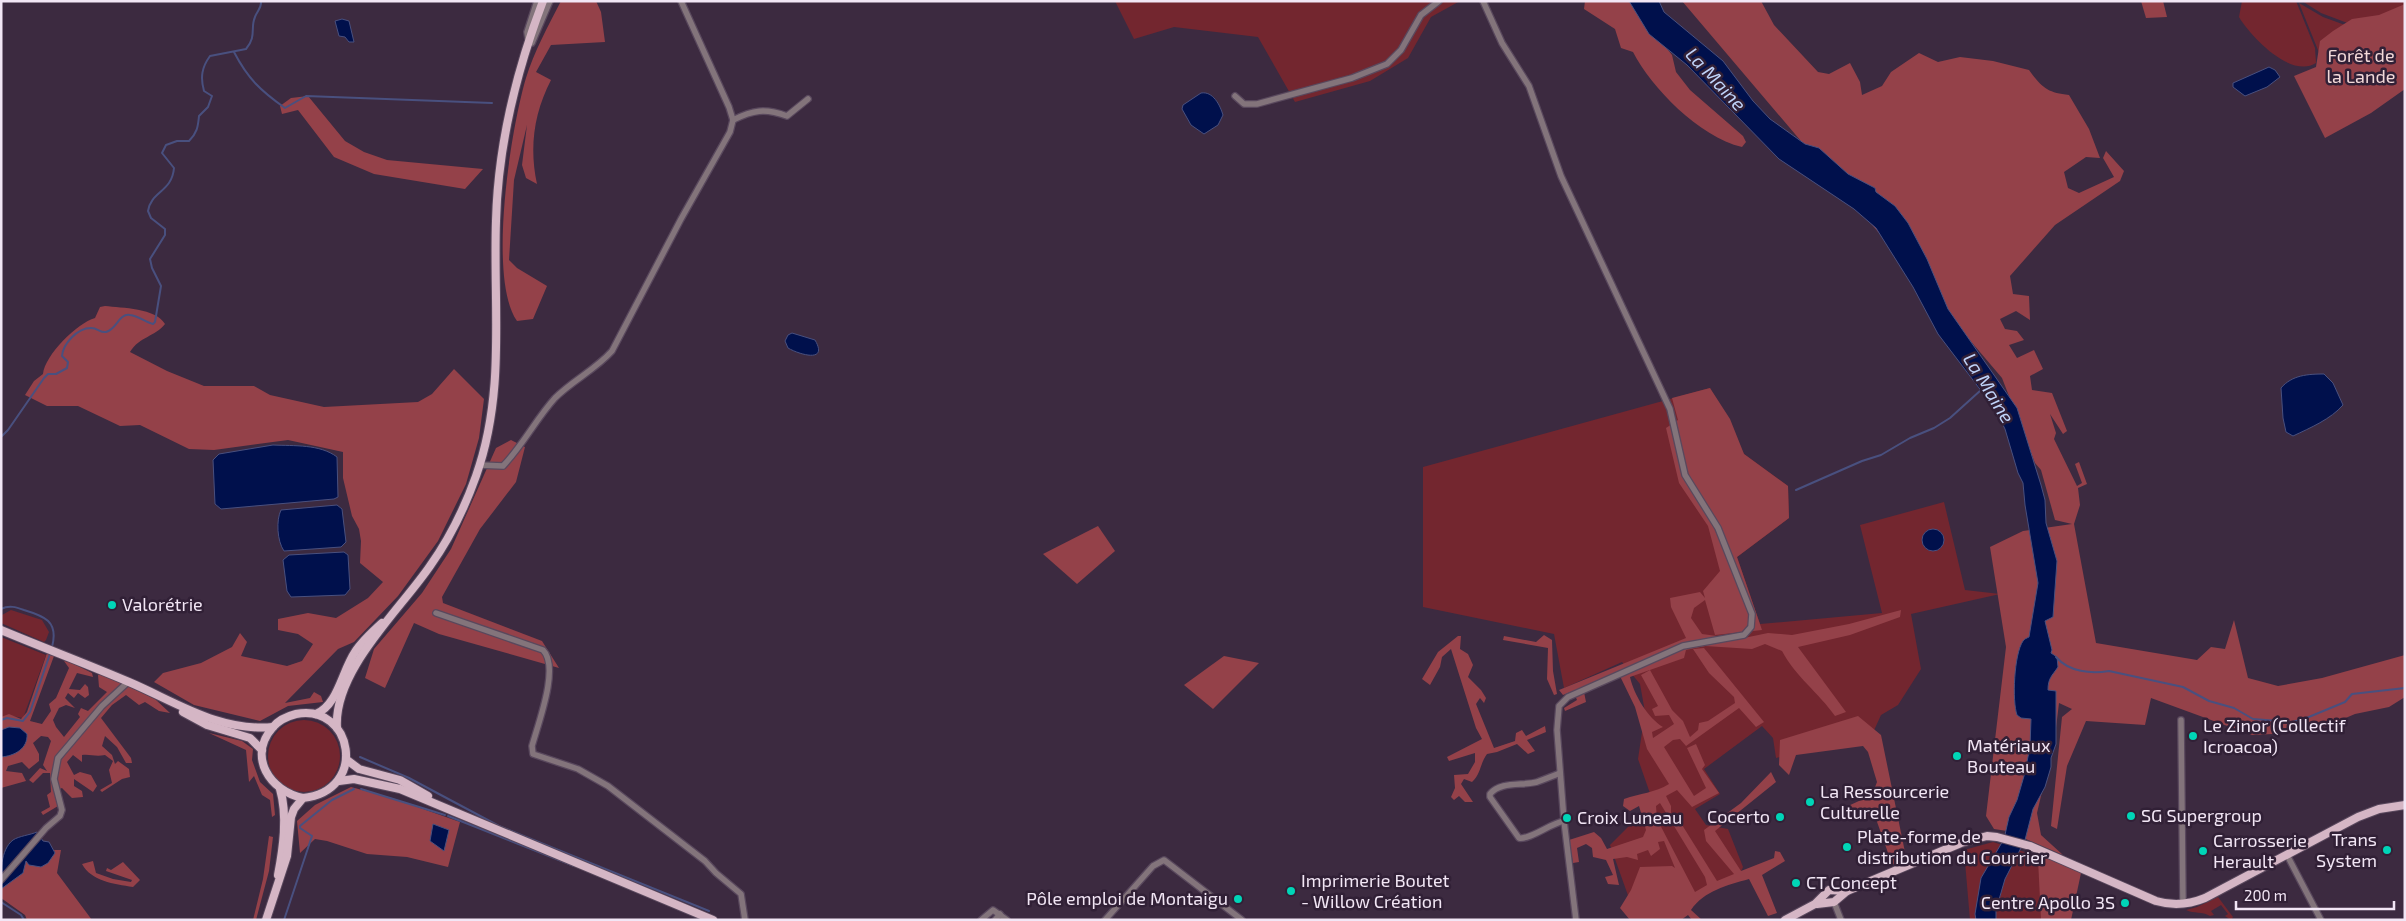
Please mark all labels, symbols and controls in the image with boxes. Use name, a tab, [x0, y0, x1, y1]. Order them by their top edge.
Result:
water label: La Maine	[1681, 42, 1751, 115]
park label: Forêt de la Lande	[2327, 44, 2395, 87]
water label: La Maine	[1959, 349, 2020, 427]
place label: Valorétrie	[122, 593, 203, 615]
marker: Valorétrie	[106, 599, 118, 611]
place label: Le Zinor (Collectif Icroacoa)	[2203, 714, 2347, 757]
marker: Le Zinor (Collectif Icroacoa)	[2187, 730, 2199, 742]
place label: Matériaux Bouteau	[1967, 734, 2051, 777]
marker: Matériaux Bouteau	[1951, 750, 1963, 762]
place label: La Ressourcerie Culturelle	[1820, 780, 1949, 823]
marker: La Ressourcerie Culturelle	[1804, 796, 1816, 808]
place label: SG Supergroup	[2141, 804, 2262, 826]
place label: Cocerto	[1707, 805, 1770, 827]
place label: Croix Luneau	[1577, 806, 1682, 828]
marker: SG Supergroup	[2125, 810, 2137, 822]
marker: Cocerto	[1774, 811, 1786, 823]
marker: Croix Luneau	[1561, 812, 1573, 824]
place label: Plate-forme de distribution du Courrier	[1857, 825, 2047, 868]
place label: Trans System	[2316, 828, 2377, 871]
place label: Carrosserie Herault	[2213, 829, 2307, 872]
marker: Plate-forme de distribution du Courrier	[1841, 841, 1853, 853]
marker: Trans System	[2381, 844, 2393, 856]
marker: Carrosserie Herault	[2197, 845, 2209, 857]
place label: Imprimerie Boutet - Willow Création	[1301, 869, 1450, 912]
place label: CT Concept	[1806, 871, 1897, 893]
marker: CT Concept	[1790, 877, 1802, 889]
scale bar	[2236, 878, 2394, 910]
marker: Imprimerie Boutet - Willow Création	[1285, 885, 1297, 897]
text: 200 m	[2244, 886, 2287, 904]
place label: Pôle emploi de Montaigu	[1026, 887, 1228, 909]
place label: Centre Apollo 3S	[1981, 891, 2115, 913]
marker: Pôle emploi de Montaigu	[1232, 893, 1244, 905]
marker: Centre Apollo 3S	[2119, 897, 2131, 909]

